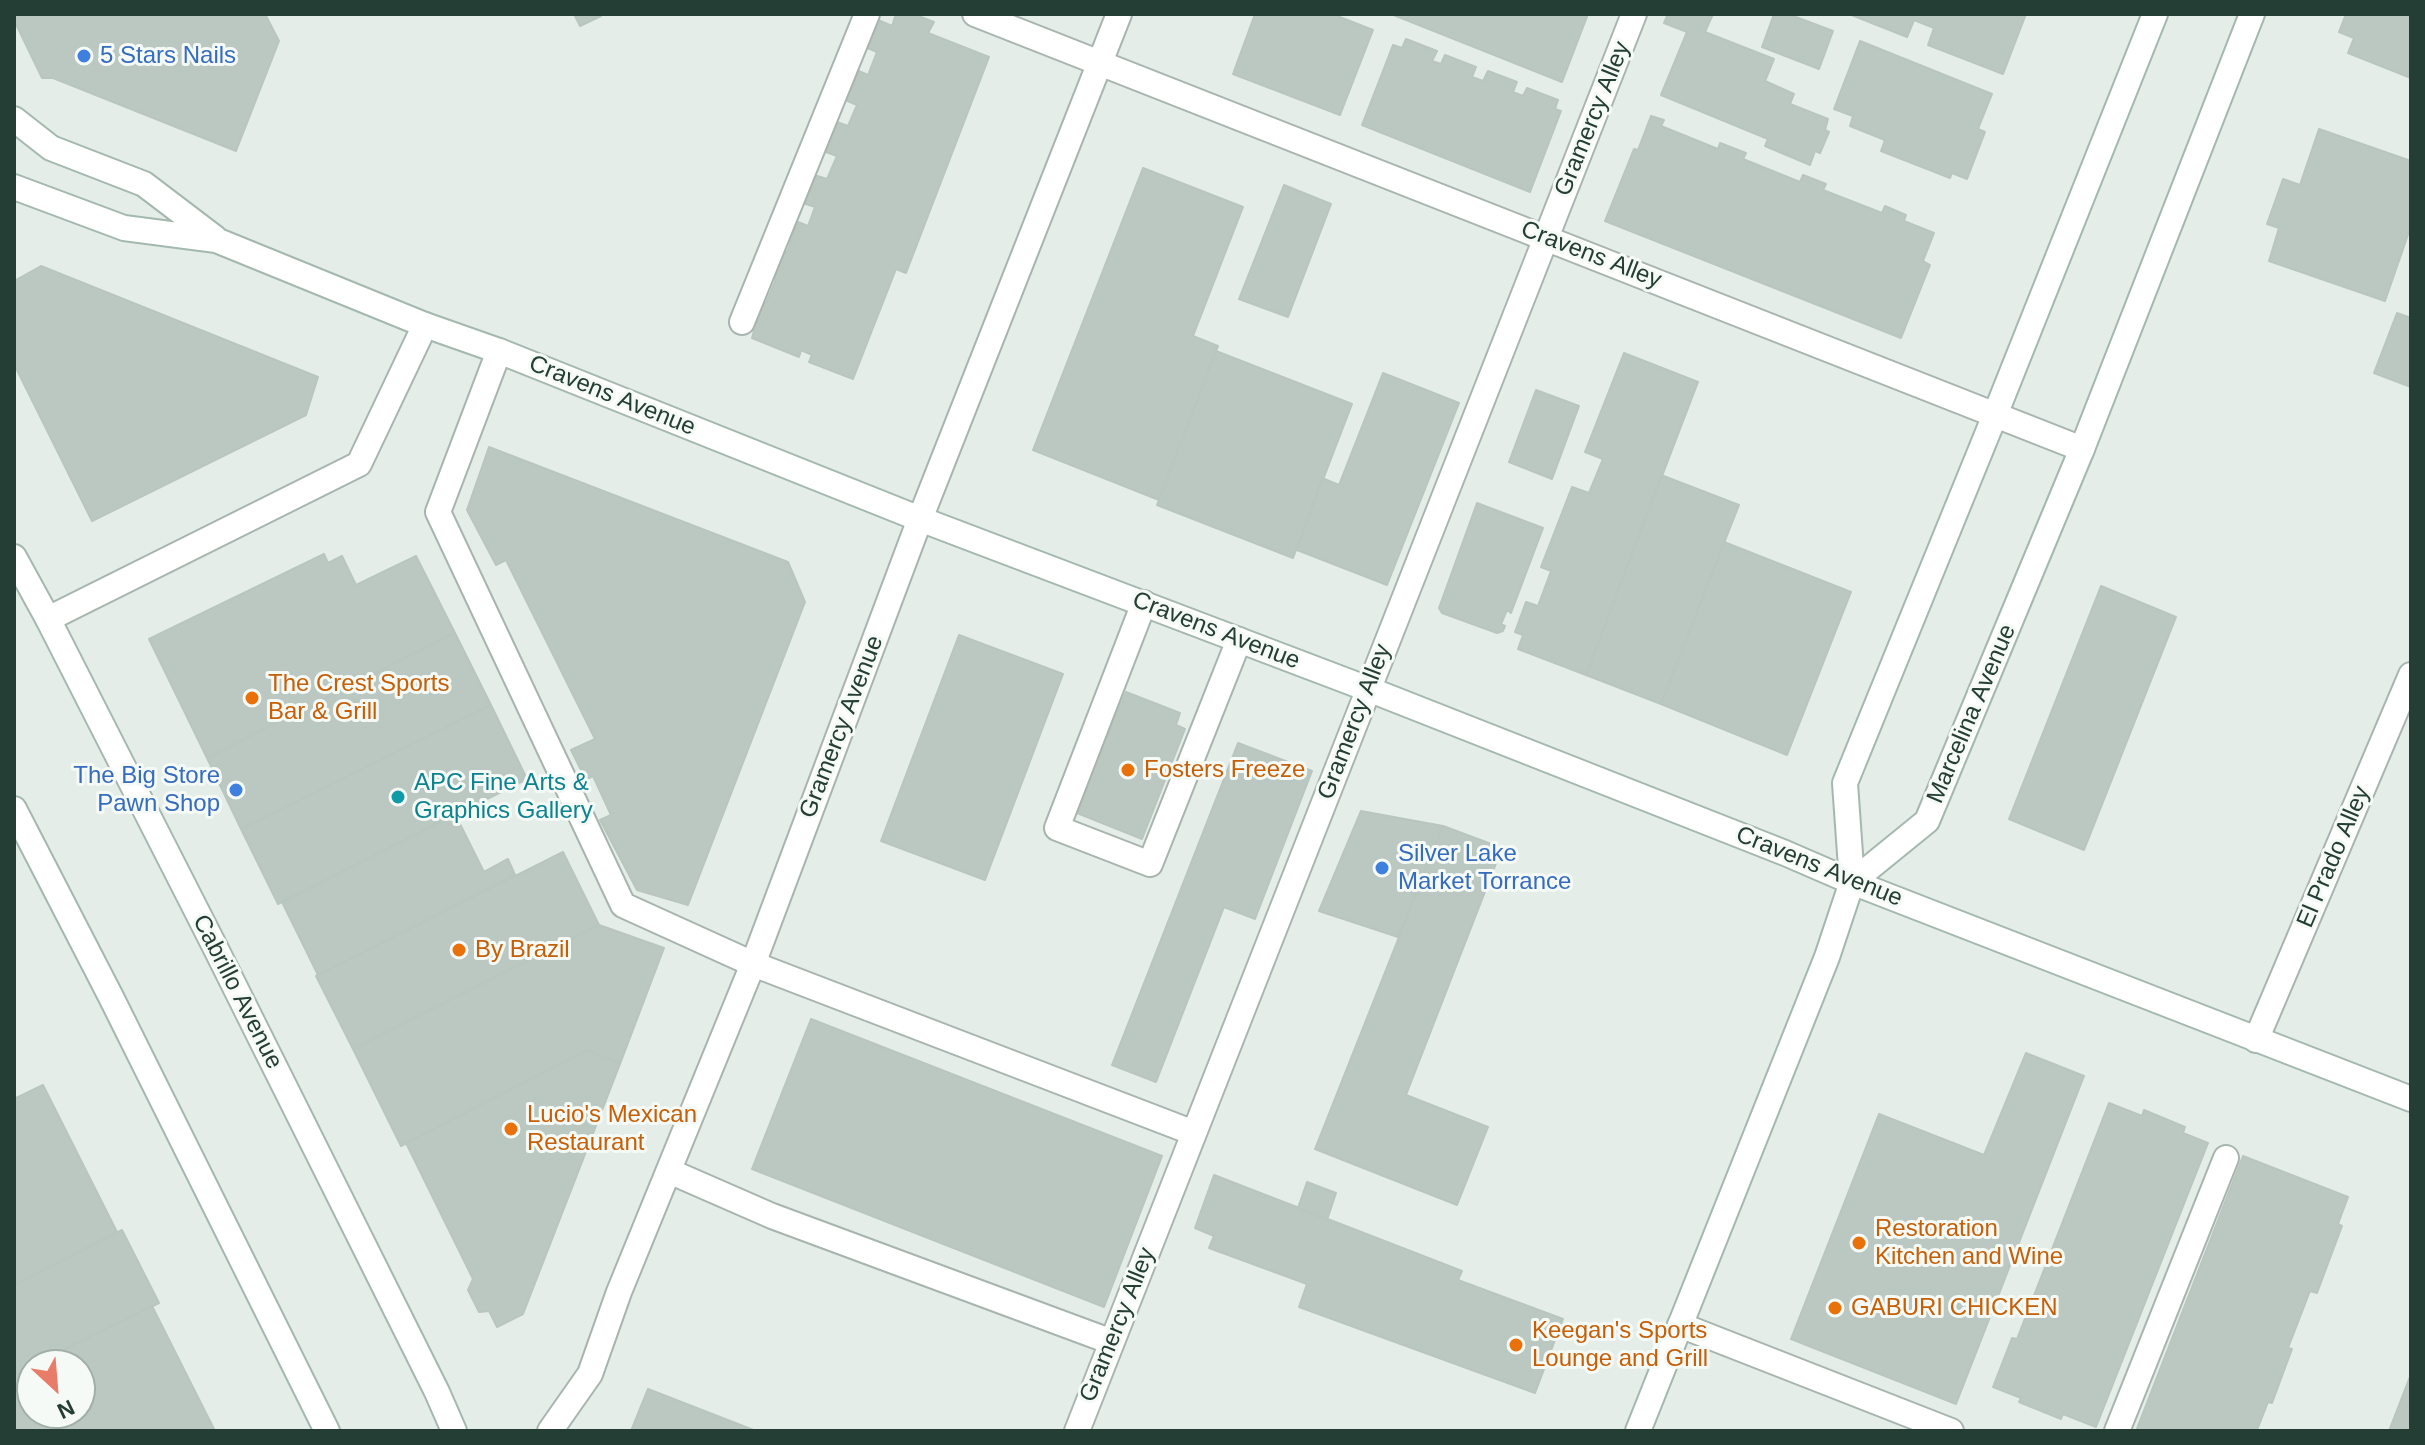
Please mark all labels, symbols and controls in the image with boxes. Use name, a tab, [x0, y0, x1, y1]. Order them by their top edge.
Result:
street label: Gramercy Alley	[1549, 38, 1637, 200]
place label: 5 Stars Nails	[100, 42, 236, 70]
marker: 5 Stars Nails	[75, 47, 93, 65]
street label: Cravens Alley	[1517, 215, 1665, 295]
street label: Cravens Avenue	[525, 349, 699, 443]
street label: Cravens Avenue	[1128, 586, 1304, 676]
street label: Marcelina Avenue	[1921, 620, 2023, 808]
street label: Gramercy Avenue	[794, 632, 890, 822]
street label: Gramercy Alley	[1312, 640, 1398, 804]
place label: The Crest Sports Bar & Grill	[268, 670, 449, 726]
marker: The Crest Sports Bar & Grill	[243, 689, 261, 707]
place label: Fosters Freeze	[1144, 756, 1305, 784]
marker: Fosters Freeze	[1119, 761, 1137, 779]
place label: The Big Store Pawn Shop	[73, 762, 220, 818]
place label: APC Fine Arts & Graphics Gallery	[414, 769, 593, 825]
marker: The Big Store Pawn Shop	[227, 781, 245, 799]
street label: El Prado Alley	[2291, 782, 2377, 932]
marker: APC Fine Arts & Graphics Gallery	[389, 788, 407, 806]
street label: Cravens Avenue	[1732, 820, 1906, 914]
place label: Silver Lake Market Torrance	[1398, 840, 1571, 896]
marker: Silver Lake Market Torrance	[1373, 859, 1391, 877]
street label: Cabrillo Avenue	[186, 910, 288, 1074]
place label: By Brazil	[475, 936, 570, 964]
marker: By Brazil	[450, 941, 468, 959]
place label: Lucio's Mexican Restaurant	[527, 1101, 697, 1157]
marker: Lucio's Mexican Restaurant	[502, 1120, 520, 1138]
place label: Restoration Kitchen and Wine	[1875, 1215, 2063, 1271]
marker: Restoration Kitchen and Wine	[1850, 1234, 1868, 1252]
street label: Gramercy Alley	[1074, 1244, 1162, 1406]
place label: GABURI CHICKEN	[1851, 1294, 2058, 1322]
marker: GABURI CHICKEN	[1826, 1299, 1844, 1317]
place label: Keegan's Sports Lounge and Grill	[1532, 1317, 1708, 1373]
marker: Keegan's Sports Lounge and Grill	[1507, 1336, 1525, 1354]
north arrow	[16, 1349, 96, 1429]
text: N	[53, 1395, 78, 1424]

